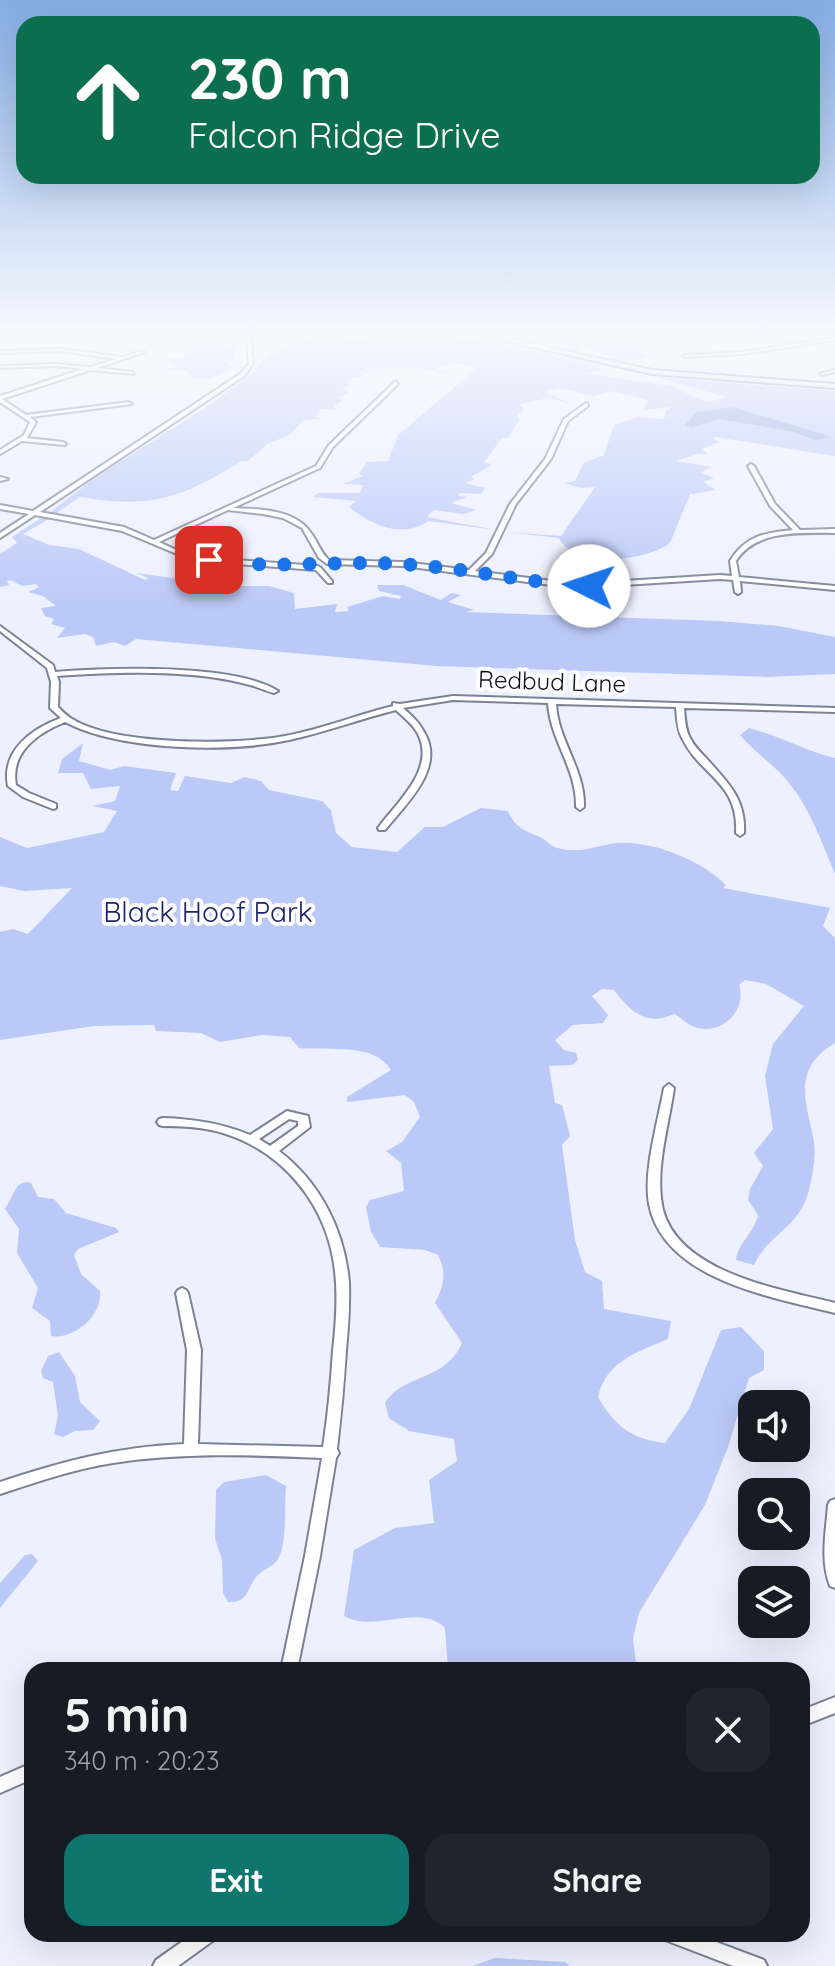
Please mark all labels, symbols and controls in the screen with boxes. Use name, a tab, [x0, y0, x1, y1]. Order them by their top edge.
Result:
text: 230 m	[188, 43, 352, 113]
icon: ahead	[56, 48, 160, 152]
text: Falcon Ridge Drive	[188, 112, 501, 157]
pin	[175, 526, 243, 594]
icon: arrive	[187, 538, 231, 582]
position arrow	[547, 544, 631, 628]
street label: Redbud Lane	[477, 663, 627, 699]
park label: Black Hoof Park	[103, 894, 313, 929]
map controls	[738, 1390, 810, 1638]
button: sound	[738, 1390, 810, 1462]
button: search	[738, 1478, 810, 1550]
button: layers	[738, 1566, 810, 1638]
text: 5 min	[64, 1684, 189, 1744]
button: close	[686, 1688, 770, 1772]
text: 340 m · 20:23	[64, 1744, 220, 1777]
button: Exit	[64, 1834, 409, 1926]
button: Share	[425, 1834, 770, 1926]

